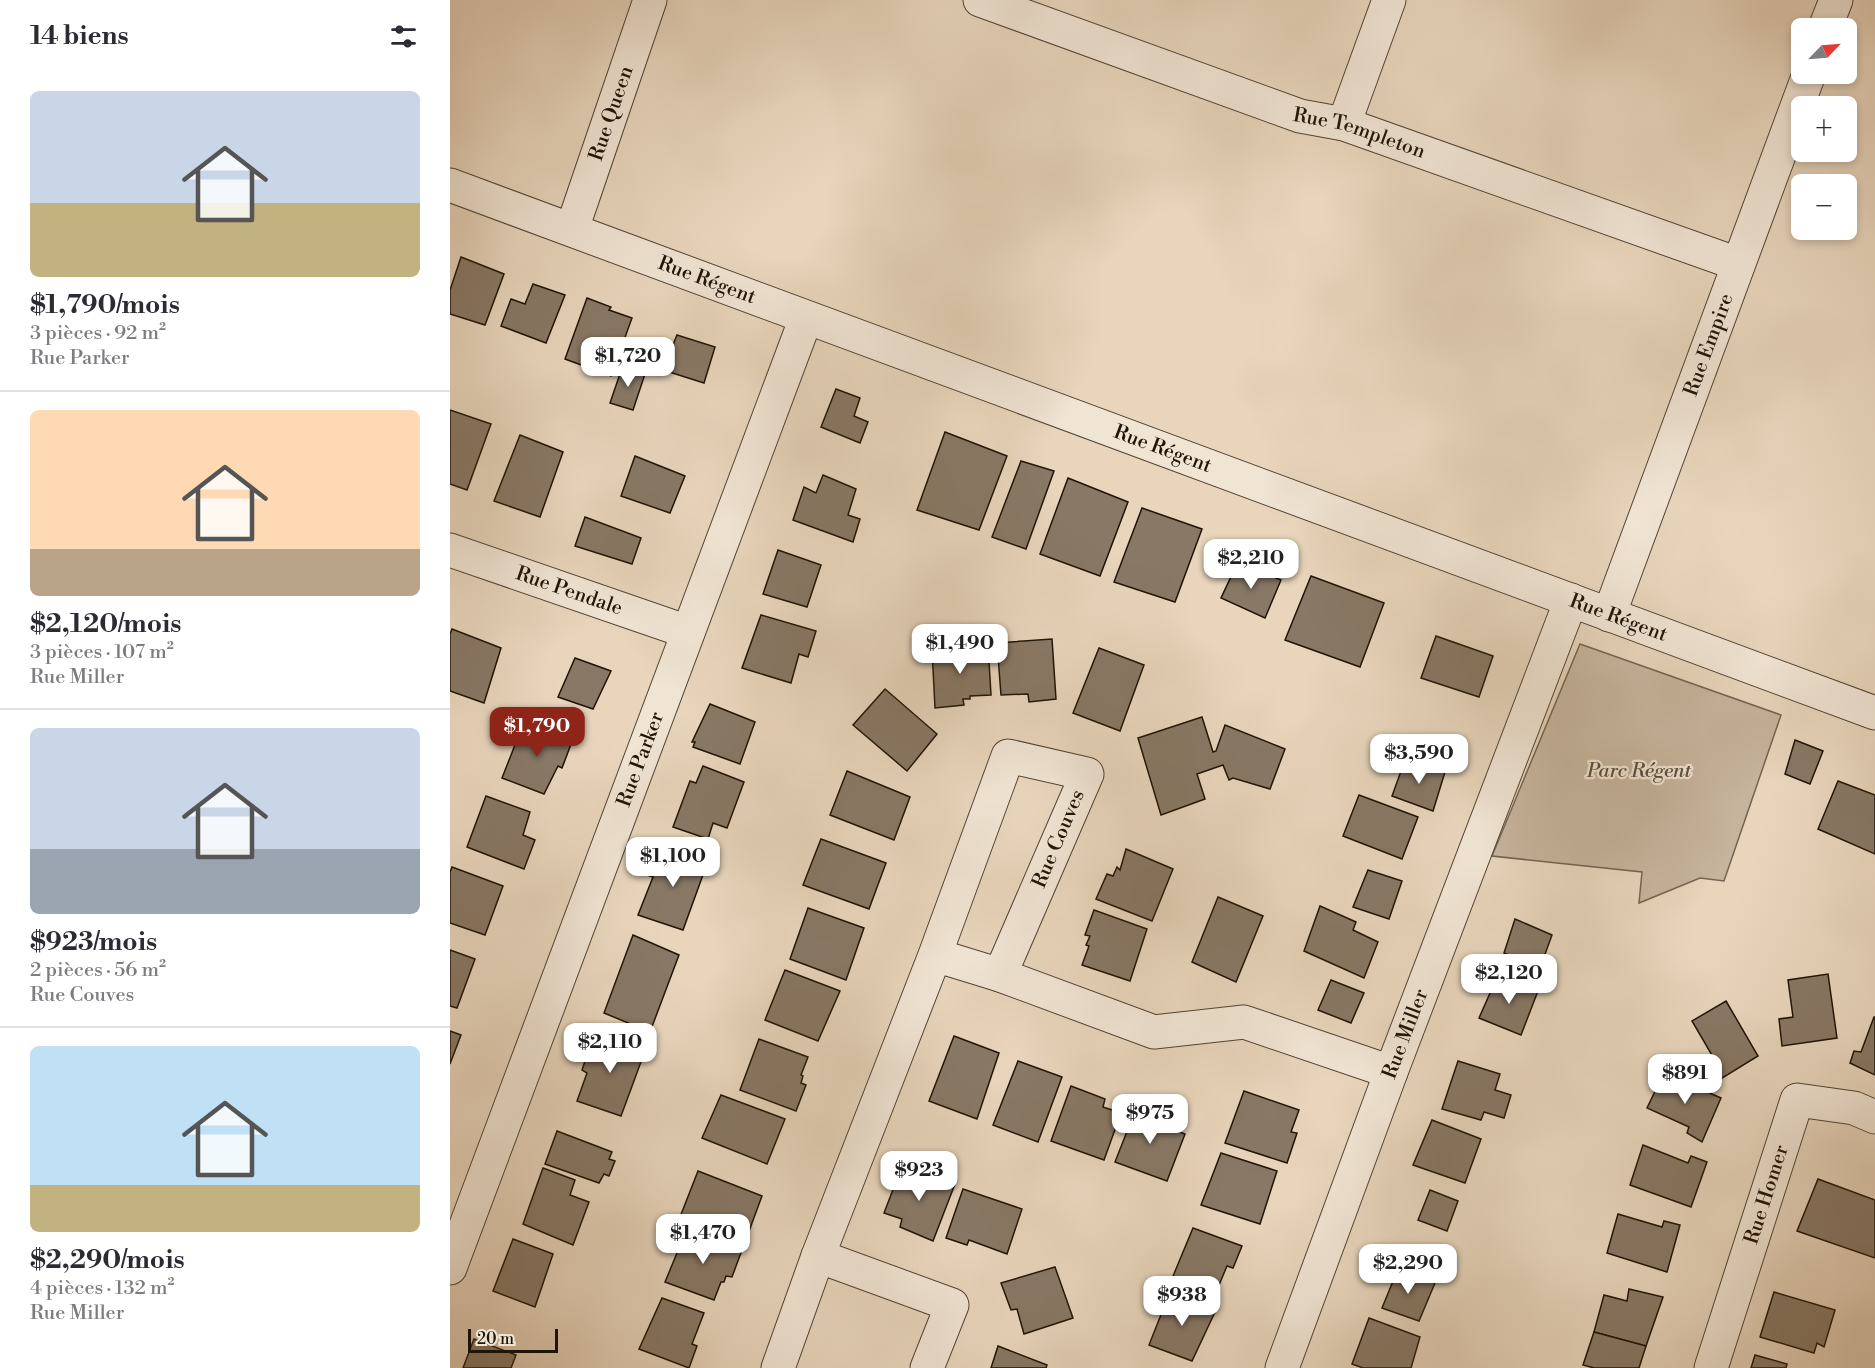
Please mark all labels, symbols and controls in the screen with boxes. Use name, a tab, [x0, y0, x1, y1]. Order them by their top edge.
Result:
north arrow	[1791, 18, 1857, 84]
map controls	[1791, 18, 1857, 240]
text: 14 biens	[30, 20, 129, 52]
icon: filters	[387, 20, 420, 53]
street label: Rue Queen	[584, 63, 639, 164]
button: +	[1791, 96, 1857, 162]
street label: Rue Templeton	[1291, 102, 1429, 164]
icon: home	[171, 130, 279, 238]
button: −	[1791, 174, 1857, 240]
street label: Rue Régent	[655, 251, 759, 310]
text: $1,790/mois	[30, 289, 180, 321]
street label: Rue Empire	[1678, 290, 1739, 400]
text: 3 pièces · 92 m²	[30, 321, 166, 346]
pin: $1,720	[579, 337, 677, 388]
text: $1,720	[595, 344, 661, 369]
text: Rue Parker	[30, 346, 130, 371]
street label: Rue Régent	[1110, 420, 1215, 479]
icon: home	[171, 449, 279, 557]
pin: $2,210	[1202, 539, 1300, 590]
text: $2,210	[1218, 546, 1284, 571]
street label: Rue Pendale	[512, 561, 626, 621]
street label: Rue Régent	[1566, 588, 1671, 647]
text: $2,120/mois	[30, 608, 182, 640]
pin: $1,490	[911, 624, 1009, 675]
text: $1,490	[926, 631, 994, 656]
text: 3 pièces · 107 m²	[30, 640, 174, 665]
text: Rue Miller	[30, 665, 124, 690]
pin: $1,790	[488, 707, 586, 758]
street label: Rue Parker	[611, 708, 670, 811]
text: $1,790	[504, 714, 570, 739]
pin: $3,590	[1370, 734, 1468, 785]
text: $3,590	[1384, 741, 1454, 766]
park label: Parc Régent	[1586, 759, 1691, 784]
icon: home	[171, 767, 279, 875]
street label: Rue Couves	[1027, 786, 1091, 892]
pin: $1,100	[624, 837, 722, 888]
text: $1,100	[640, 844, 706, 869]
text: $923/mois	[30, 926, 157, 958]
pin: $2,120	[1460, 954, 1558, 1005]
text: 2 pièces · 56 m²	[30, 958, 166, 983]
text: $2,120	[1475, 961, 1543, 986]
text: Rue Couves	[30, 983, 134, 1008]
street label: Rue Miller	[1377, 985, 1434, 1083]
pin: $2,110	[561, 1023, 659, 1074]
text: $2,110	[578, 1030, 642, 1055]
pin: $891	[1649, 1054, 1721, 1105]
text: $891	[1662, 1061, 1708, 1086]
icon: home	[171, 1085, 279, 1193]
pin: $975	[1114, 1094, 1186, 1145]
text: $975	[1126, 1101, 1174, 1126]
street label: Rue Homer	[1739, 1141, 1794, 1248]
pin: $923	[883, 1151, 955, 1202]
text: $923	[894, 1158, 944, 1183]
pin: $1,470	[654, 1214, 752, 1265]
text: $1,470	[670, 1221, 736, 1246]
text: $2,290/mois	[30, 1244, 185, 1276]
pin: $2,290	[1359, 1244, 1457, 1295]
text: $2,290	[1373, 1251, 1443, 1276]
text: 4 pièces · 132 m²	[30, 1276, 175, 1301]
pin: $938	[1146, 1276, 1218, 1327]
text: $938	[1157, 1283, 1207, 1308]
text: Rue Miller	[30, 1301, 124, 1326]
scale bar	[468, 1326, 558, 1354]
text: 20 m	[477, 1329, 514, 1349]

